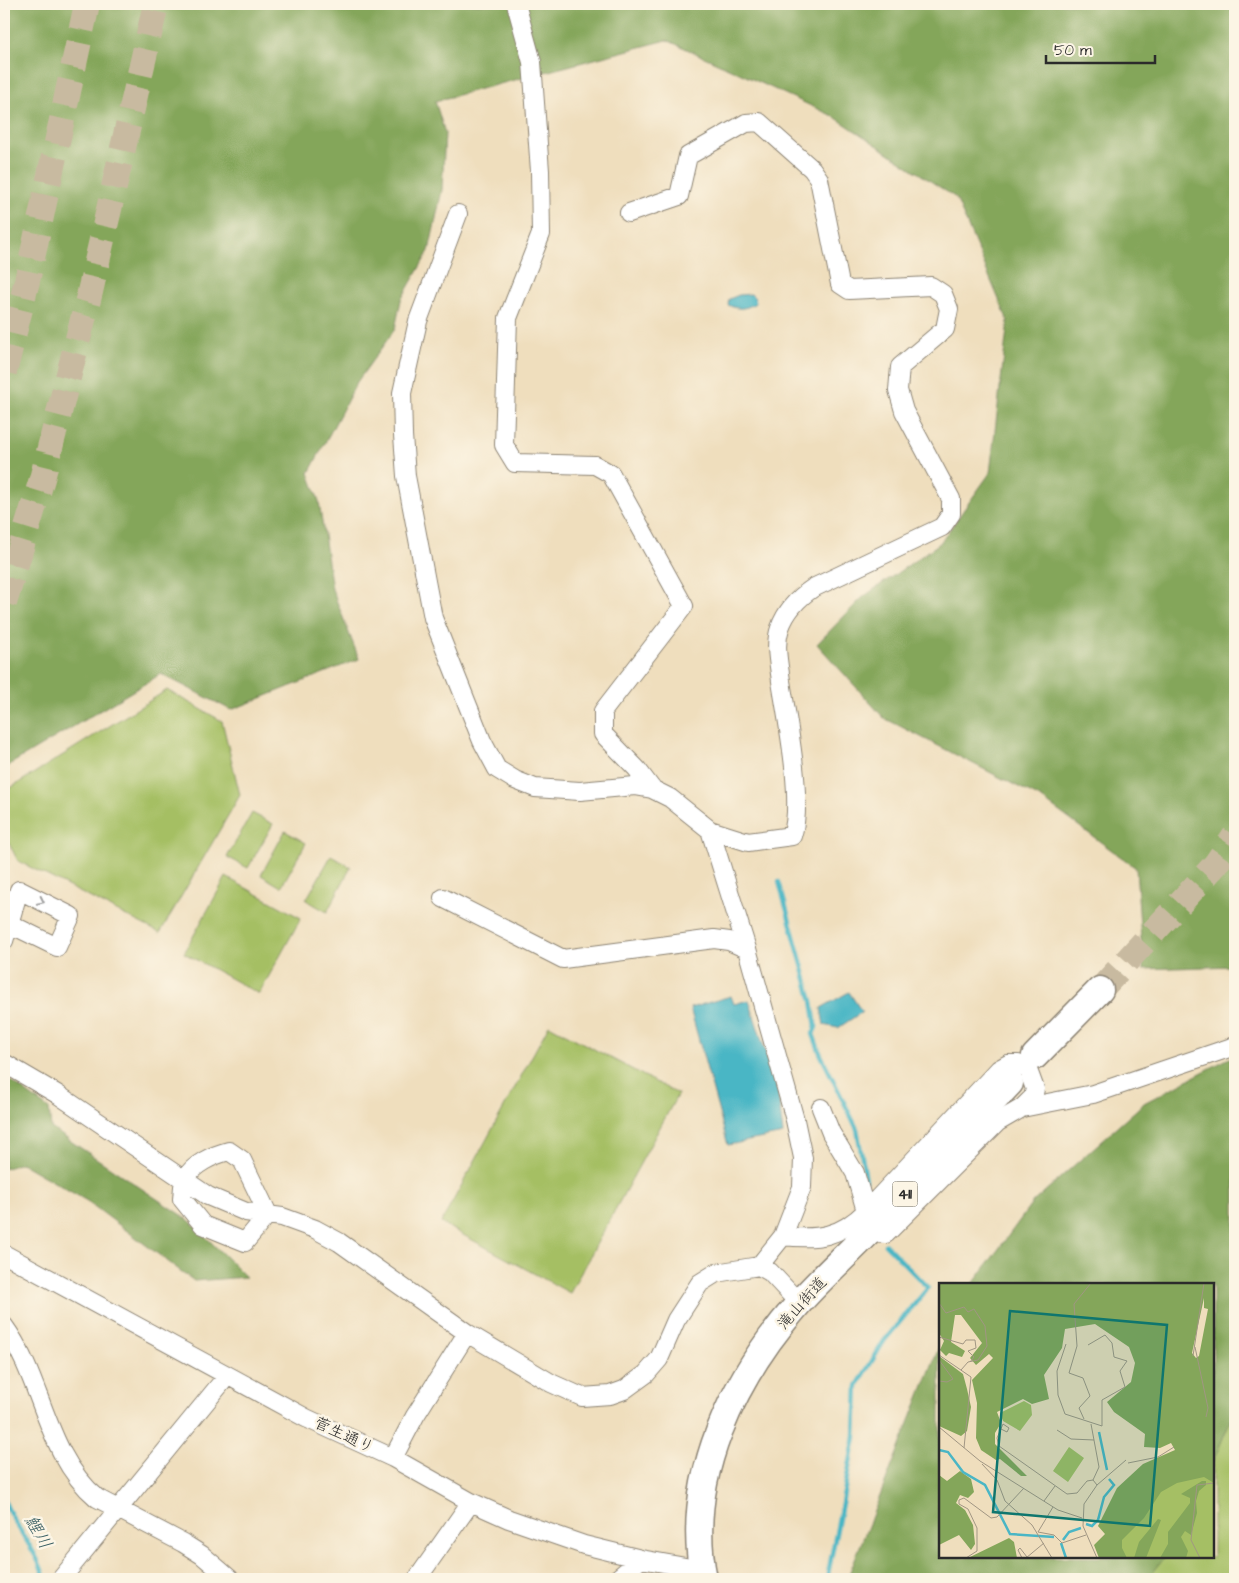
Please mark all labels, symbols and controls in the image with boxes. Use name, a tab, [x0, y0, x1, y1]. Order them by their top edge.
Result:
scale bar	[1046, 32, 1155, 64]
text: 50 m	[1054, 40, 1092, 61]
one-way arrow	[36, 895, 45, 905]
road number: 411	[892, 1182, 918, 1206]
street label: 滝山街道	[772, 1272, 832, 1334]
inset map	[939, 1283, 1214, 1558]
street label: 菅生通り	[310, 1412, 378, 1458]
water label: 鯉川	[18, 1510, 58, 1554]

